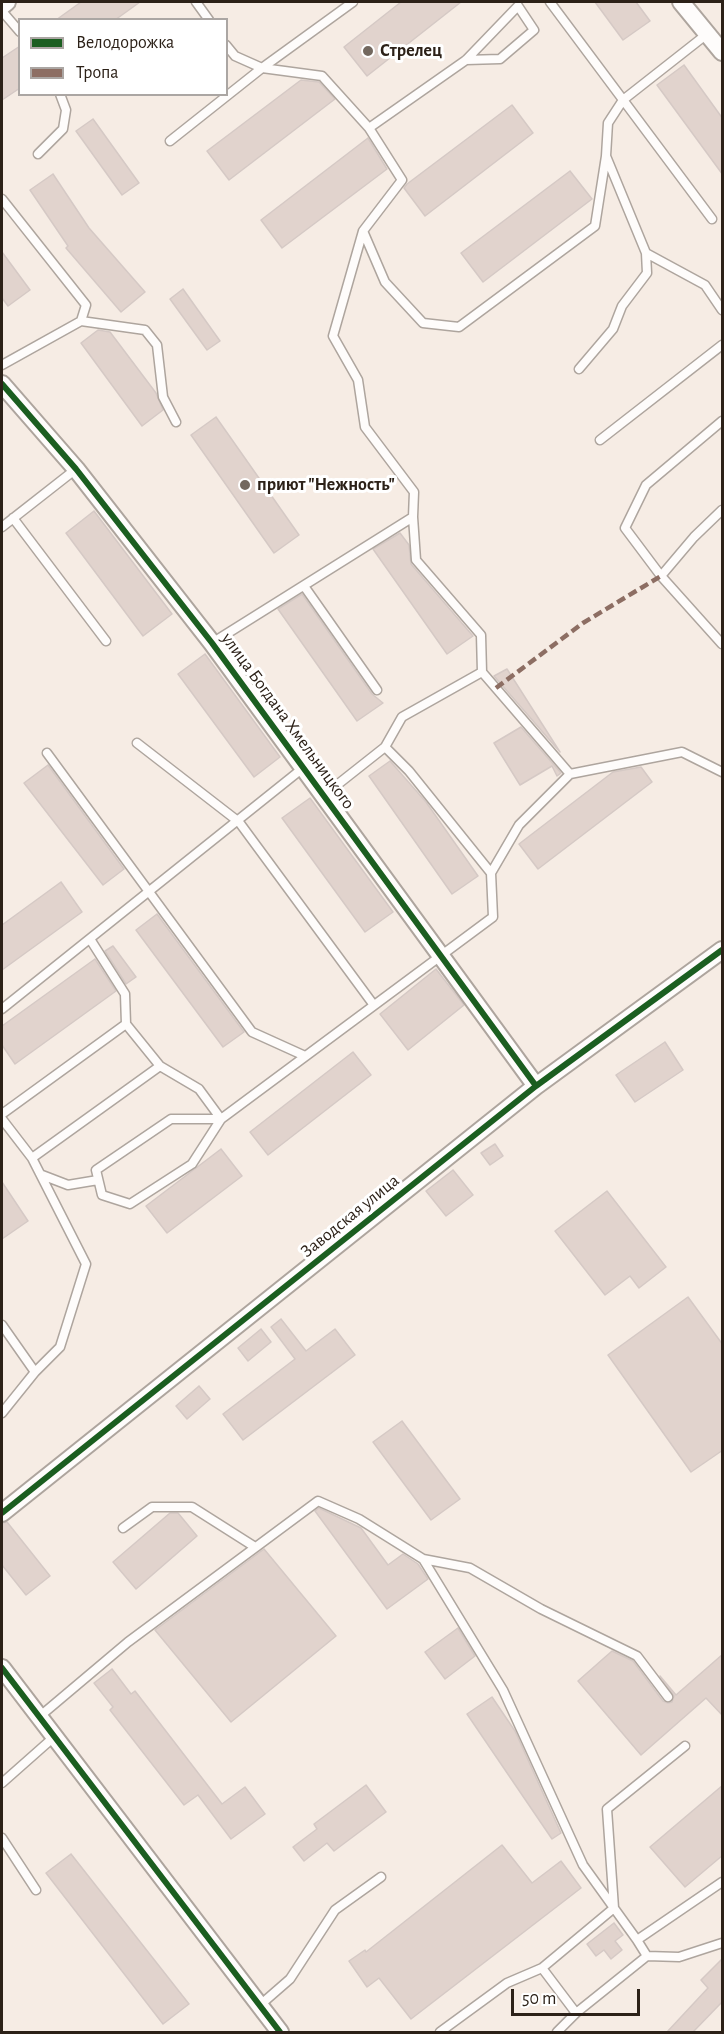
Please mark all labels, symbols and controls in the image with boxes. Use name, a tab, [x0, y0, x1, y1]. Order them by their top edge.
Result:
legend	[18, 18, 228, 96]
text: Велодорожка	[76, 34, 174, 52]
place label: Стрелец	[380, 40, 442, 62]
marker: Стрелец	[361, 44, 375, 58]
text: Тропа	[76, 64, 119, 82]
place label: приют "Нежность"	[257, 474, 395, 496]
marker: приют "Нежность"	[238, 478, 252, 492]
street label: улица Богдана Хмельницкого	[217, 629, 359, 813]
street label: Заводская улица	[296, 1170, 404, 1262]
scale bar	[514, 1977, 643, 2015]
text: 50 m	[522, 1990, 556, 2008]

